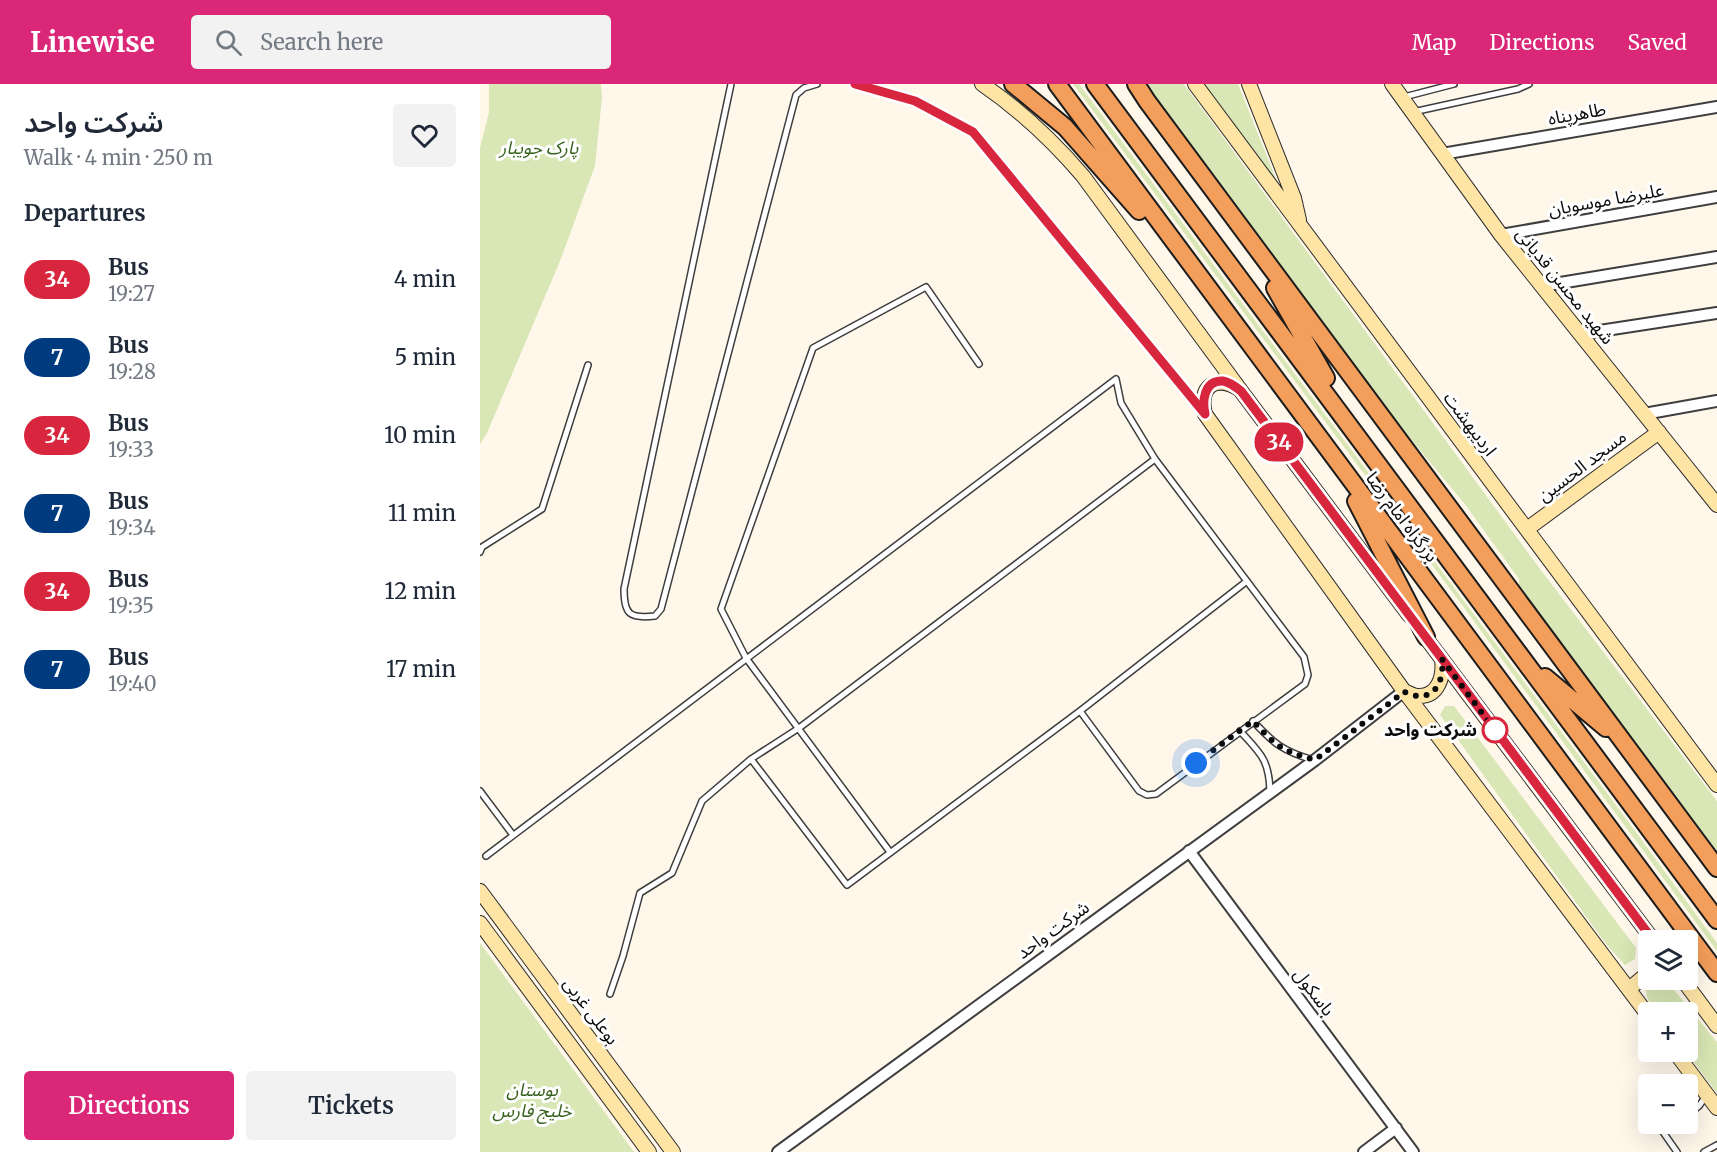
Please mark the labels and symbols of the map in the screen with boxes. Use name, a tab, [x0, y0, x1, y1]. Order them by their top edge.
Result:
street label: طاهرپناه	[1546, 97, 1608, 130]
park label: پارک جویبار	[498, 136, 579, 160]
street label: علیرضا موسویان	[1546, 178, 1666, 221]
street label: شهید محسن قدیانی	[1511, 223, 1620, 349]
street label: اردیبهشت	[1439, 387, 1502, 460]
line badge: 34	[1252, 422, 1306, 462]
street label: مسجد الحسین	[1533, 425, 1631, 507]
street label: بزرگراه امام رضا	[1359, 467, 1444, 568]
marker: شرکت واحد	[1482, 717, 1508, 743]
place label: شرکت واحد	[1384, 718, 1477, 741]
your location	[1181, 748, 1211, 778]
street label: شرکت واحد	[1012, 895, 1094, 964]
street label: باسکول	[1289, 963, 1340, 1020]
street label: بوعلی غربی	[558, 972, 624, 1049]
park label: بوستان خلیج فارس	[492, 1078, 572, 1125]

